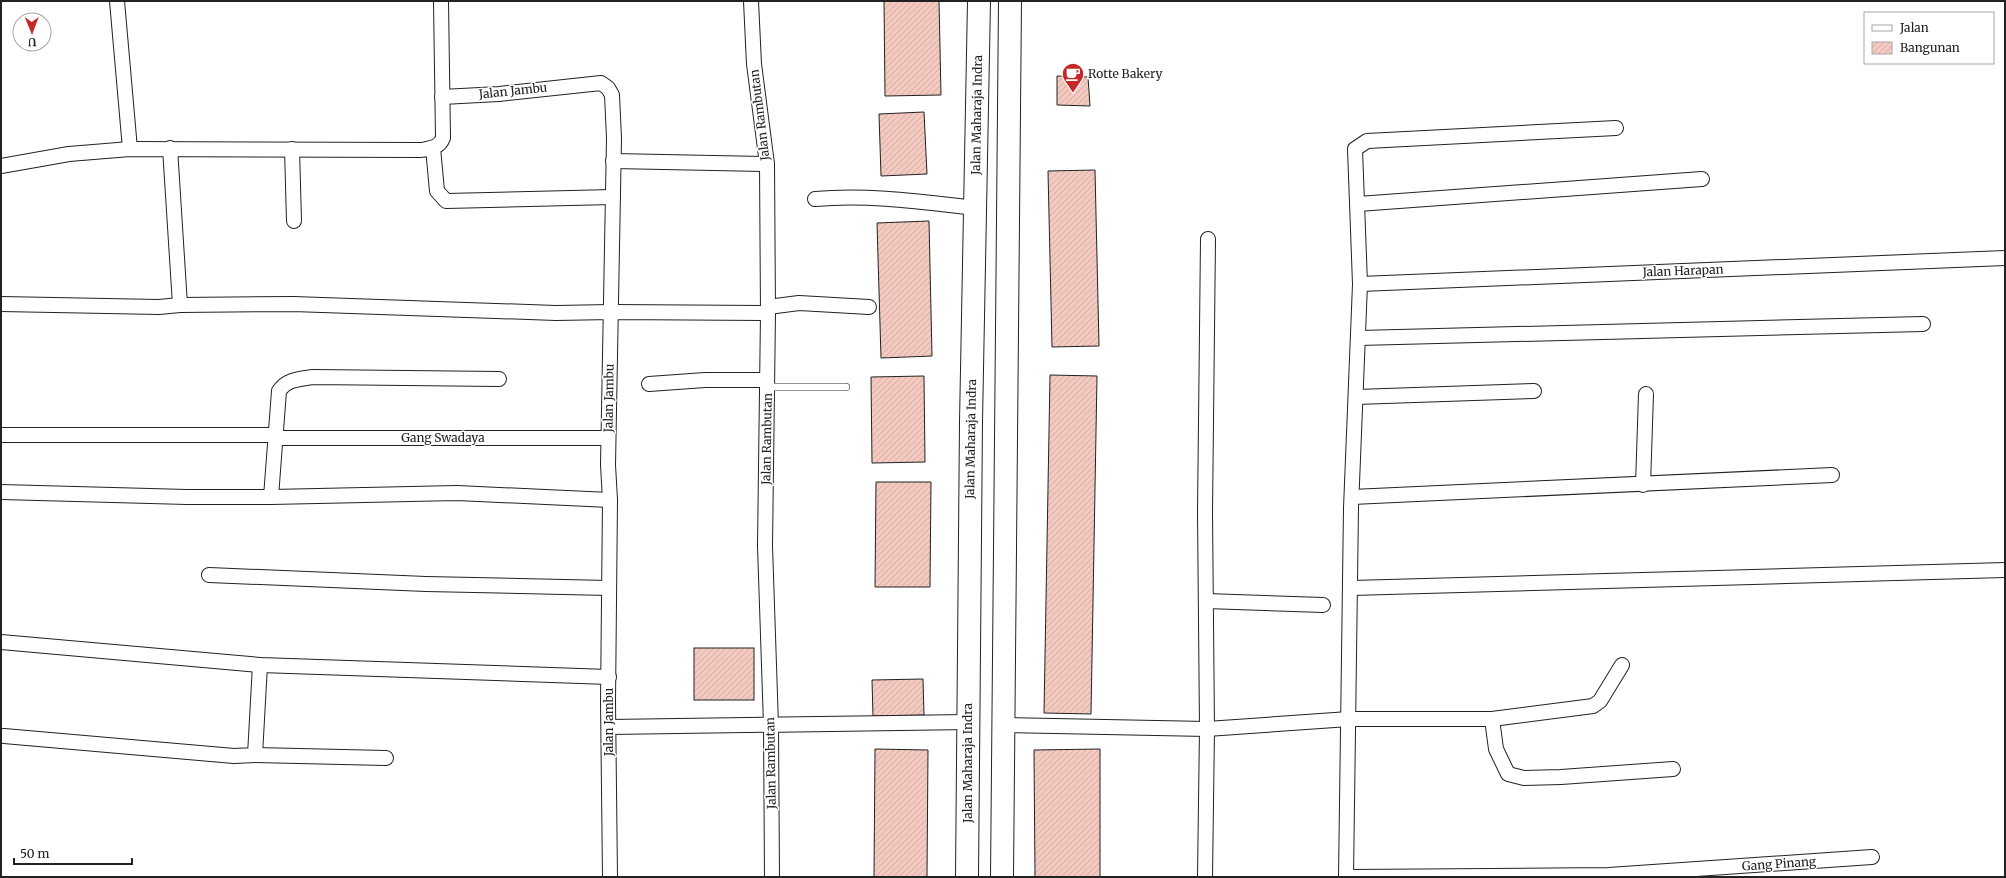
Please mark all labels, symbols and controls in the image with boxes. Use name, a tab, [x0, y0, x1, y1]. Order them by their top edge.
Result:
north arrow	[12, 12, 52, 52]
legend	[1864, 12, 1994, 64]
text: Jalan	[1899, 20, 1929, 35]
text: U	[27, 35, 36, 49]
text: Bangunan	[1900, 40, 1960, 55]
street label: Jalan Maharaja Indra	[968, 54, 985, 176]
cafe icon: Rotte Bakery	[1060, 61, 1086, 94]
place label: Rotte Bakery	[1088, 66, 1163, 81]
street label: Jalan Rambutan	[746, 68, 773, 163]
street label: Jalan Jambu	[477, 79, 548, 102]
street label: Jalan Harapan	[1641, 262, 1724, 279]
street label: Jalan Jambu	[600, 363, 617, 433]
street label: Jalan Maharaja Indra	[962, 378, 979, 500]
street label: Jalan Rambutan	[758, 393, 775, 486]
street label: Gang Swadaya	[401, 430, 485, 445]
street label: Jalan Jambu	[601, 687, 616, 757]
street label: Jalan Maharaja Indra	[960, 703, 975, 824]
street label: Jalan Rambutan	[762, 717, 779, 810]
scale bar	[14, 840, 132, 866]
text: 50 m	[20, 846, 49, 861]
street label: Gang Pinang	[1742, 853, 1817, 874]

